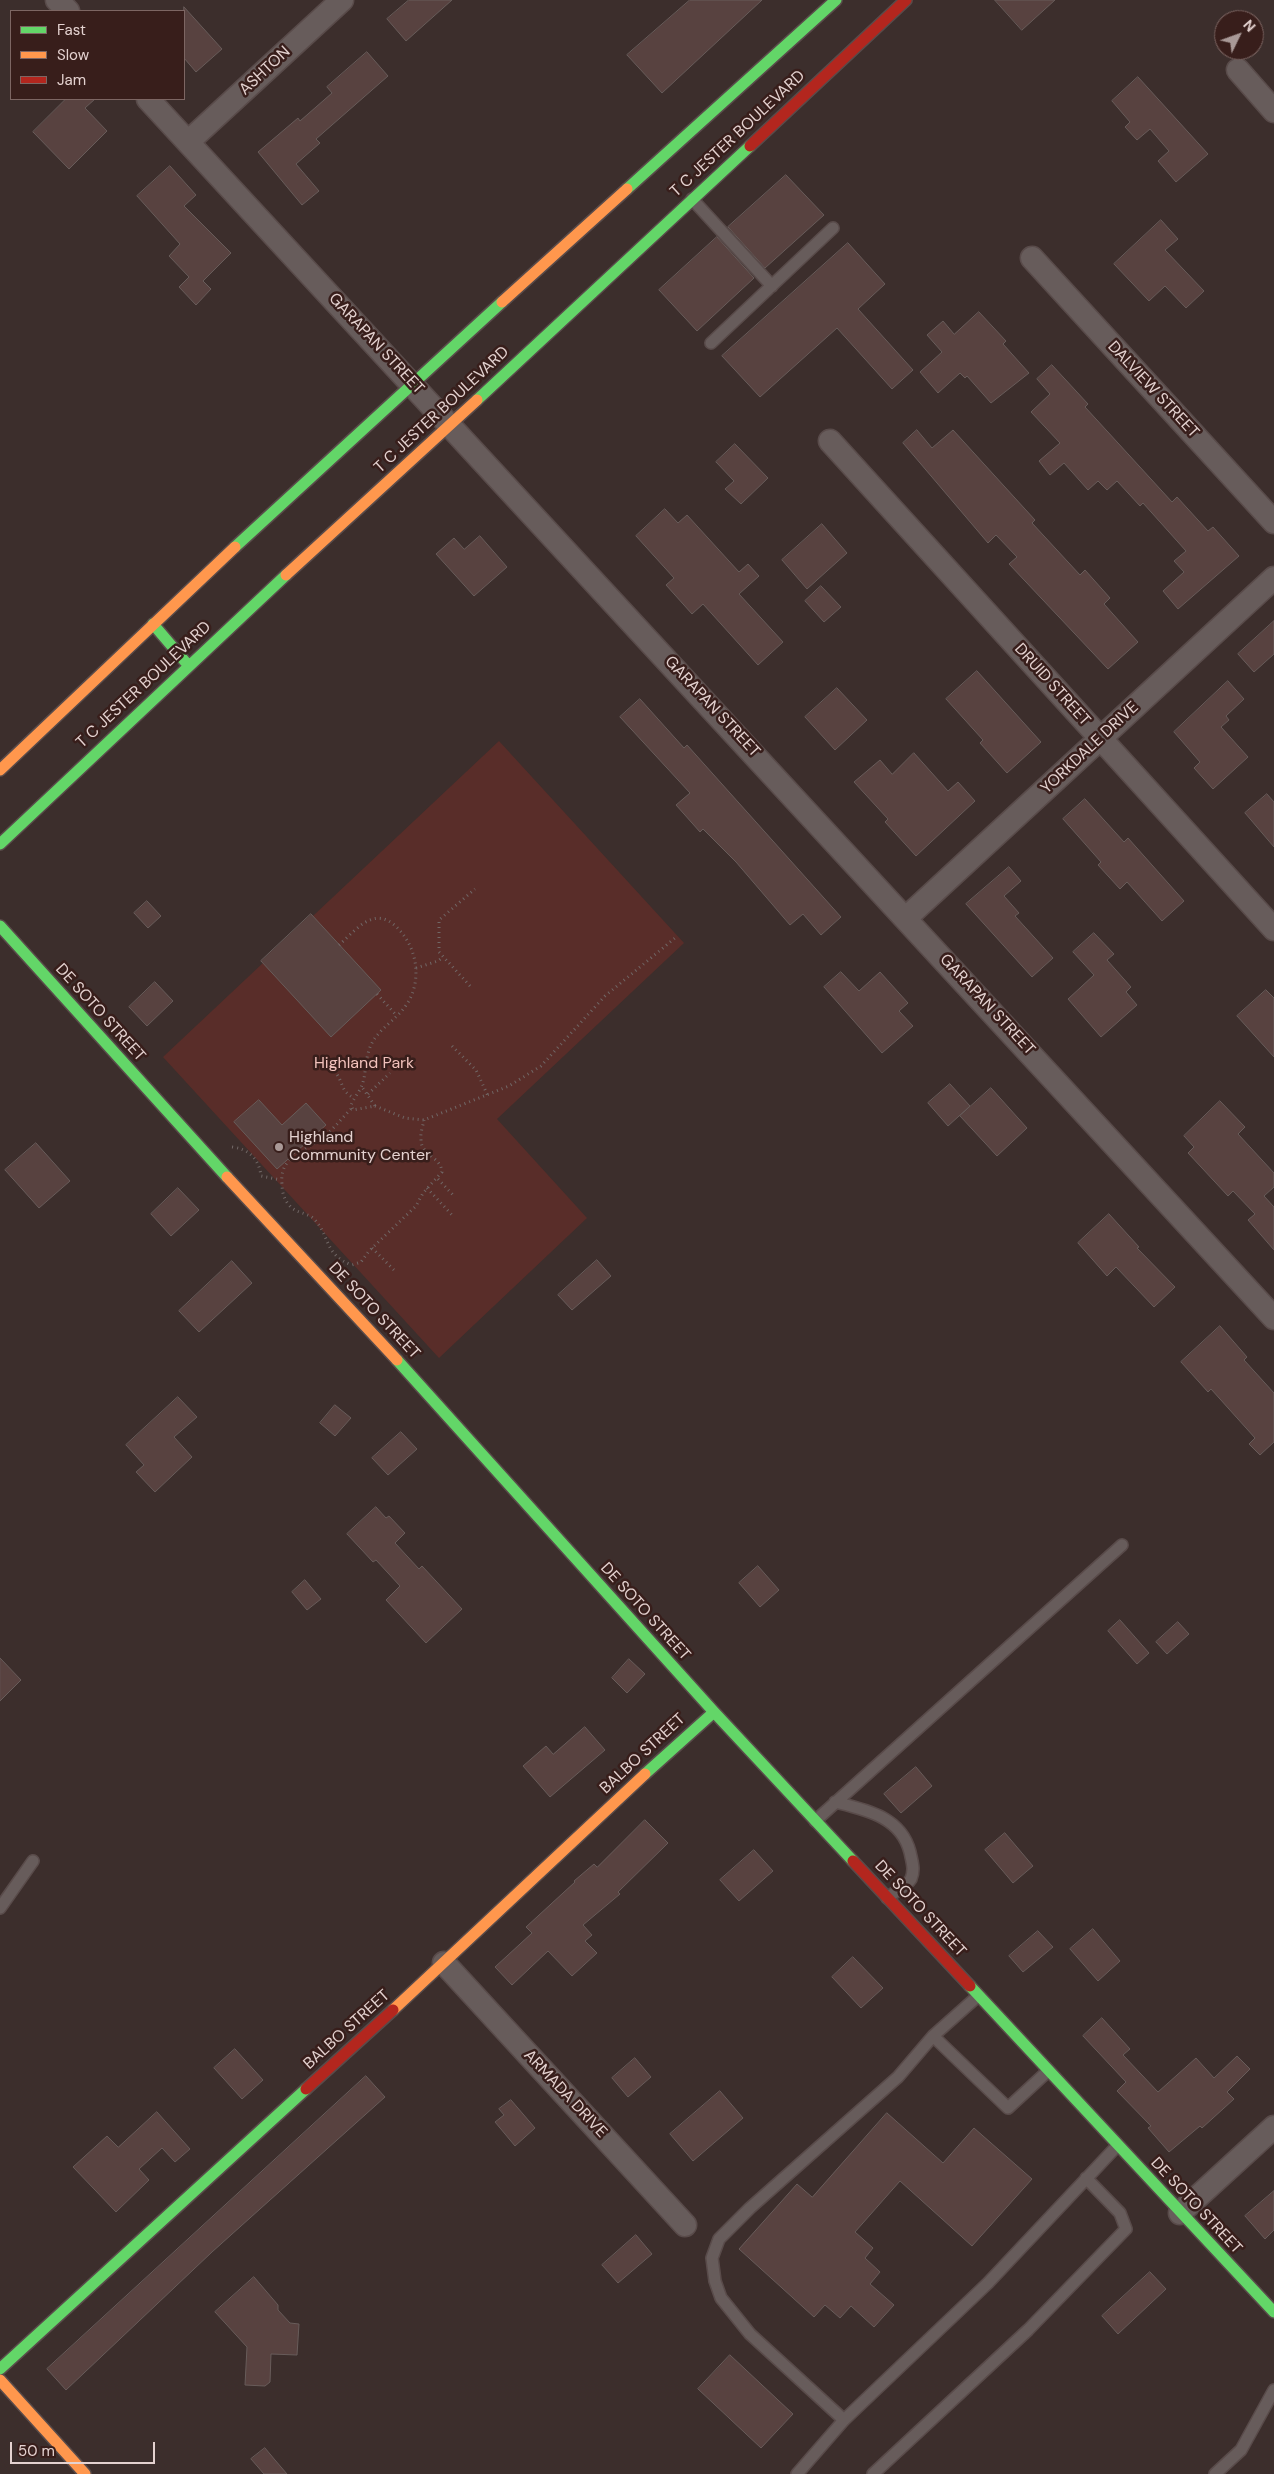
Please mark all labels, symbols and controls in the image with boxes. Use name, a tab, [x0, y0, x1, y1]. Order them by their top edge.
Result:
legend	[10, 10, 185, 100]
north arrow	[1214, 10, 1264, 60]
text: N	[1239, 16, 1260, 35]
text: Fast	[57, 20, 86, 40]
street label: ASHTON	[236, 43, 294, 99]
text: Slow	[57, 45, 89, 65]
street label: T C JESTER BOULEVARD	[667, 67, 809, 201]
text: Jam	[57, 70, 86, 90]
street label: GARAPAN STREET	[324, 289, 428, 399]
street label: DALVIEW STREET	[1103, 338, 1203, 442]
street label: T C JESTER BOULEVARD	[371, 343, 513, 477]
street label: T C JESTER BOULEVARD	[73, 618, 215, 752]
street label: DRUID STREET	[1010, 640, 1094, 730]
street label: GARAPAN STREET	[660, 652, 764, 762]
street label: YORKDALE DRIVE	[1037, 698, 1143, 798]
street label: GARAPAN STREET	[935, 950, 1039, 1060]
street label: DE SOTO STREET	[51, 960, 149, 1066]
park label: Highland Park	[314, 1054, 414, 1074]
place label: Highland Community Center	[289, 1128, 431, 1166]
marker: Highland Community Center	[273, 1141, 285, 1153]
street label: DE SOTO STREET	[324, 1259, 424, 1363]
street label: DE SOTO STREET	[596, 1559, 694, 1665]
street label: BALBO STREET	[596, 1710, 690, 1798]
street label: DE SOTO STREET	[870, 1857, 970, 1961]
street label: BALBO STREET	[300, 1986, 394, 2074]
street label: ARMADA DRIVE	[519, 2046, 611, 2142]
street label: DE SOTO STREET	[1146, 2154, 1246, 2258]
scale bar	[12, 2432, 158, 2464]
text: 50 m	[18, 2441, 55, 2461]

